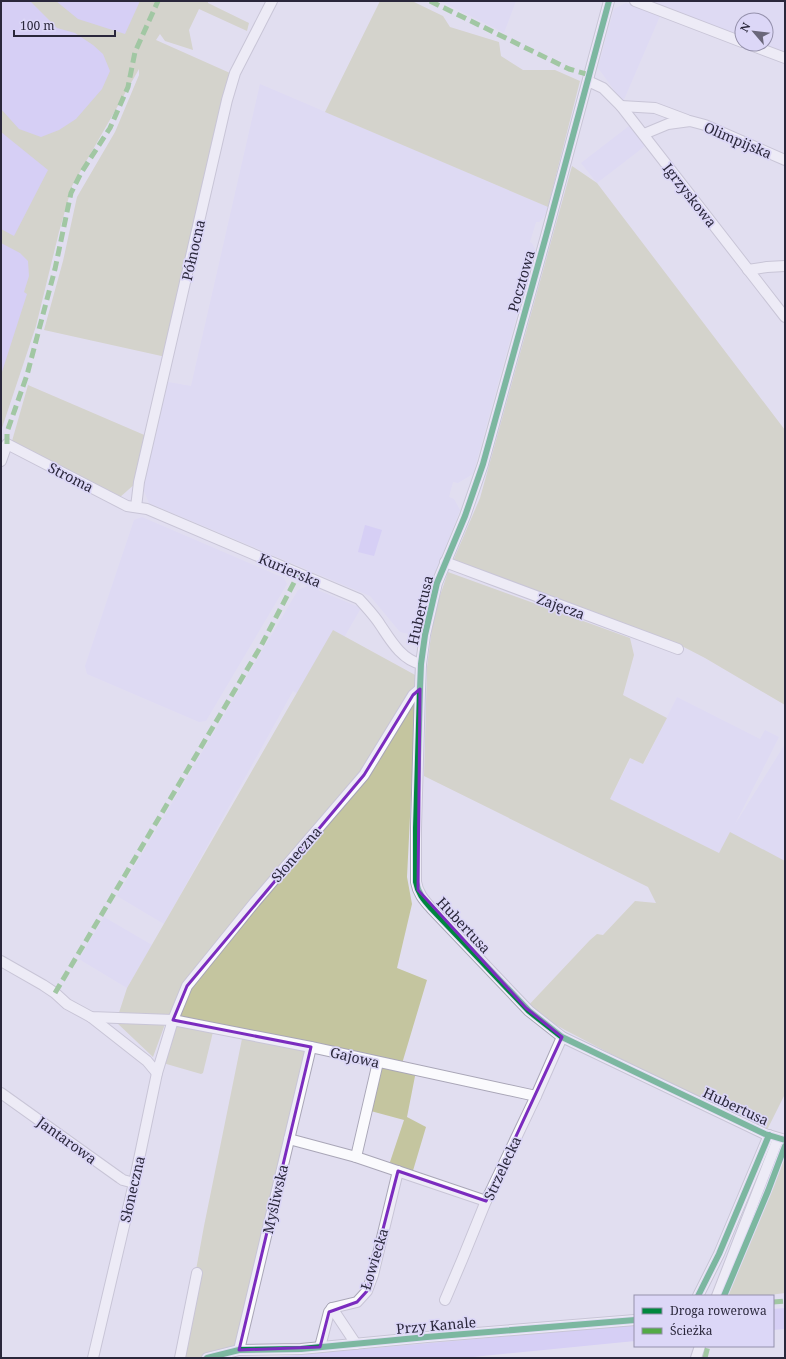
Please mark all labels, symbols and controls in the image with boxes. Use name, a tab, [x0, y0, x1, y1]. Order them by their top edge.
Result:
scale bar	[14, 12, 115, 38]
north arrow	[734, 12, 774, 52]
text: 100 m	[20, 17, 55, 34]
text: N	[736, 19, 754, 34]
street label: Olimpijska	[701, 117, 775, 163]
street label: Igrzyskowa	[659, 159, 721, 231]
street label: Północna	[177, 218, 209, 282]
street label: Pocztowa	[503, 248, 539, 314]
street label: Stroma	[45, 458, 97, 496]
street label: Kurierska	[256, 548, 324, 592]
street label: Hubertusa	[403, 573, 437, 647]
street label: Zajęcza	[534, 589, 588, 623]
street label: Słoneczna	[267, 822, 325, 886]
street label: Hubertusa	[433, 893, 495, 957]
street label: Gajowa	[328, 1042, 382, 1072]
street label: Hubertusa	[700, 1082, 772, 1130]
street label: Jantarowa	[33, 1111, 101, 1168]
street label: Strzelecka	[479, 1133, 525, 1203]
street label: Słoneczna	[115, 1154, 149, 1224]
street label: Myśliwska	[258, 1162, 292, 1236]
street label: Łowiecka	[356, 1226, 392, 1292]
legend	[634, 1295, 774, 1347]
text: Droga rowerowa	[670, 1302, 767, 1319]
street label: Przy Kanale	[395, 1312, 477, 1338]
text: Ścieżka	[670, 1322, 713, 1339]

